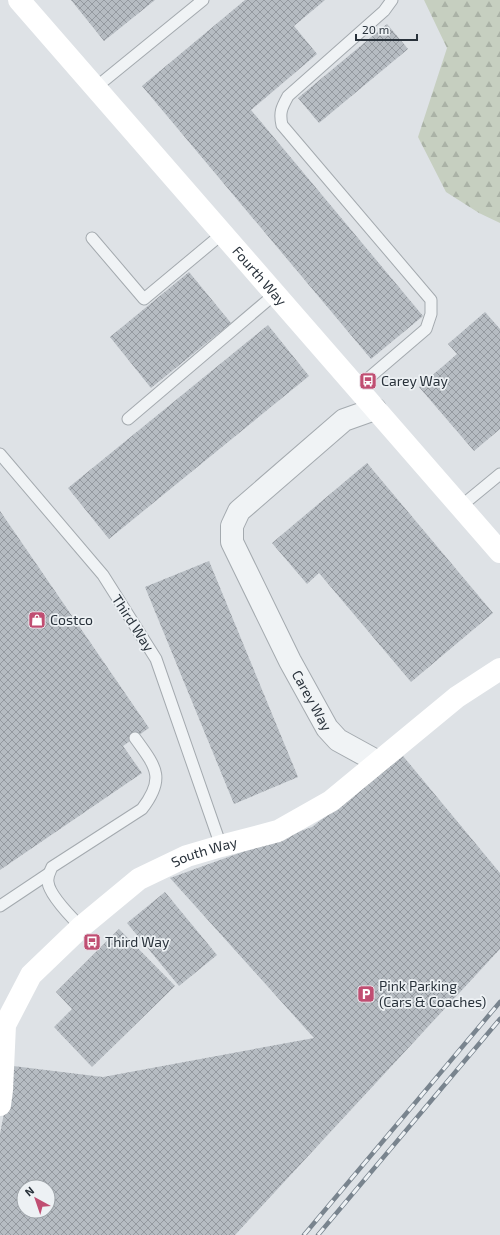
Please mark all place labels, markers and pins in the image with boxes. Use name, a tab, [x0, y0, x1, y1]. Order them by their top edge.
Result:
bus stop icon: Carey Way	[358, 371, 378, 391]
place label: Carey Way	[381, 372, 448, 389]
shop icon: Costco	[27, 610, 47, 630]
place label: Costco	[50, 611, 93, 628]
bus stop icon: Third Way	[82, 932, 102, 952]
place label: Third Way	[105, 933, 170, 950]
place label: Pink Parking (Cars & Coaches)	[379, 977, 486, 1010]
parking icon: Pink Parking (Cars & Coaches)	[356, 984, 376, 1004]

